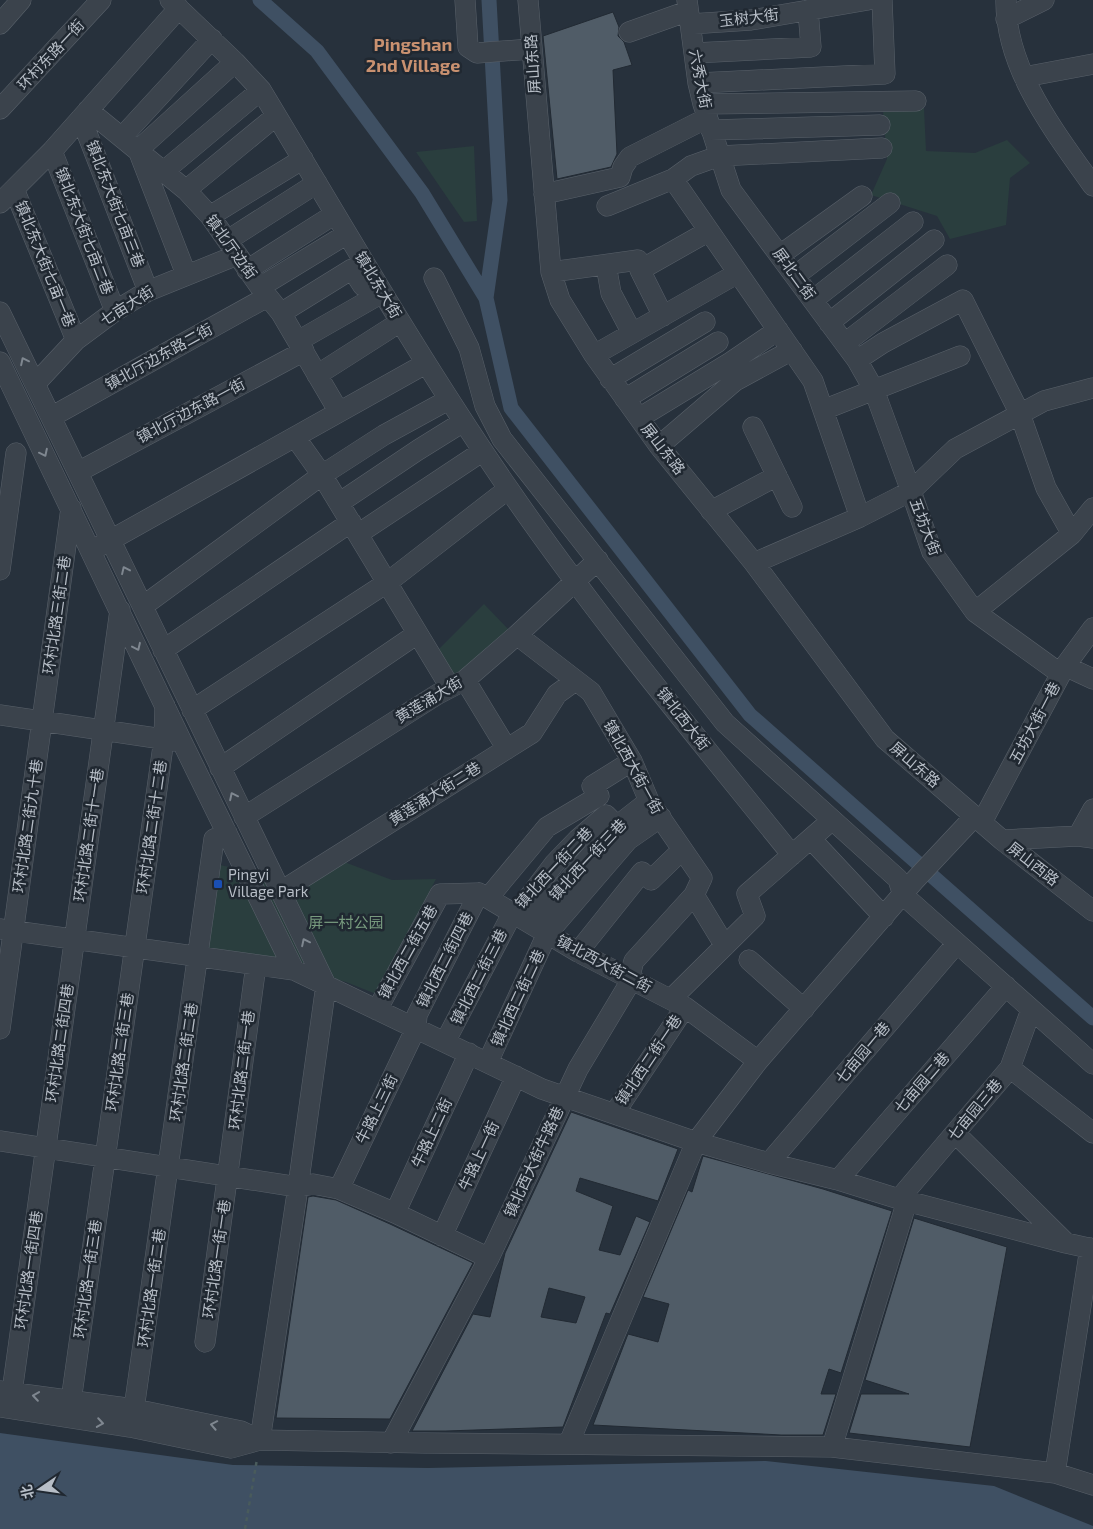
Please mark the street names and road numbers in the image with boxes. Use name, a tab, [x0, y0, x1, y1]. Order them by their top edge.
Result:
street label: 玉树大街	[718, 4, 780, 30]
street label: 环村东路一街	[13, 15, 88, 93]
street label: 屏山东路	[521, 34, 543, 95]
street label: 六秀大街	[686, 48, 716, 110]
street label: 镇北东大街七亩三巷	[83, 137, 149, 270]
street label: 镇北东大街七亩二巷	[52, 164, 118, 297]
street label: 镇北东大街七亩一巷	[12, 198, 80, 330]
street label: 镇北厅边街	[202, 211, 261, 282]
street label: 屏北二街	[770, 244, 820, 303]
street label: 镇北东大街	[352, 248, 406, 321]
street label: 七亩大街	[96, 282, 157, 329]
street label: 镇北厅边东路二街	[102, 319, 215, 393]
street label: 镇北厅边东路一街	[133, 374, 248, 446]
street label: 屏山东路	[638, 419, 689, 478]
street label: 五坊大街	[907, 495, 945, 558]
street label: 环村北路三街二巷	[39, 554, 73, 676]
street label: 黄莲涌大街	[392, 672, 465, 726]
street label: 五坊大街一巷	[1005, 679, 1063, 766]
street label: 镇北西大街	[654, 683, 714, 753]
street label: 镇北西大街一街	[601, 716, 667, 817]
street label: 屏山东路	[887, 738, 944, 791]
street label: 环村北路二街九十巷	[9, 758, 45, 894]
street label: 黄莲涌大街二巷	[385, 758, 484, 829]
street label: 环村北路二街十二巷	[133, 759, 169, 895]
street label: 环村北路二街十一巷	[70, 767, 106, 903]
street label: 镇北西一街三巷	[545, 815, 630, 904]
street label: 镇北西一街二巷	[511, 823, 596, 912]
street label: 屏山西路	[1004, 838, 1063, 889]
street label: 镇北西二街五巷	[374, 901, 440, 1002]
street label: 镇北西二街四巷	[412, 909, 476, 1010]
street label: 镇北西二街三巷	[446, 926, 510, 1027]
street label: 镇北西大街二街	[554, 931, 655, 996]
street label: 镇北西二街二巷	[487, 946, 547, 1049]
street label: 环村北路二街四巷	[42, 982, 76, 1104]
street label: 环村北路二街三巷	[102, 991, 136, 1113]
street label: 环村北路二街二巷	[166, 1001, 200, 1123]
street label: 环村北路二街一巷	[225, 1009, 257, 1131]
street label: 镇北西二街一巷	[611, 1011, 685, 1108]
street label: 七亩园一巷	[831, 1018, 893, 1087]
street label: 七亩园二巷	[890, 1048, 953, 1117]
street label: 牛路上三街	[352, 1071, 401, 1146]
street label: 七亩园三巷	[943, 1075, 1005, 1144]
street label: 牛路上二街	[407, 1095, 455, 1170]
street label: 镇北西大街牛路巷	[500, 1103, 567, 1220]
street label: 牛路上一街	[454, 1118, 502, 1193]
street label: 环村北路一街一巷	[199, 1198, 233, 1320]
street label: 环村北路一街四巷	[11, 1209, 45, 1331]
street label: 环村北路一街三巷	[70, 1218, 104, 1340]
street label: 环村北路一街二巷	[134, 1227, 168, 1349]

